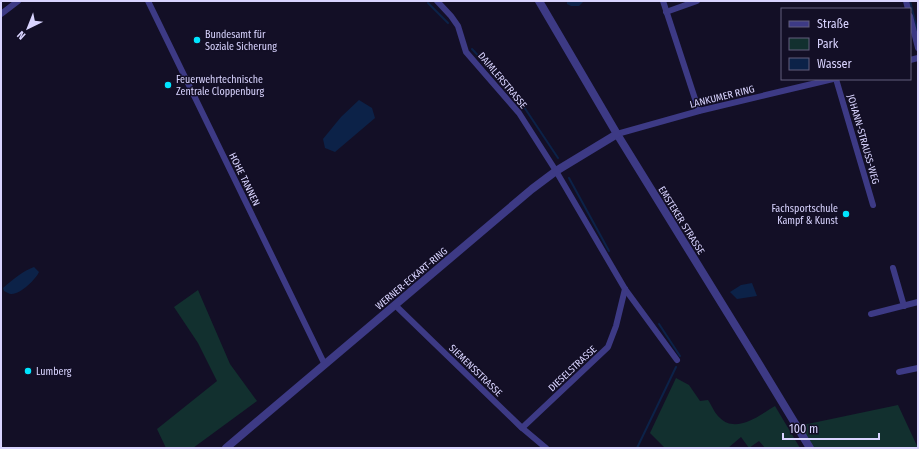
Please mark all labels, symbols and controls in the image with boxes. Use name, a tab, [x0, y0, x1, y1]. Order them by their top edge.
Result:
north arrow	[8, 8, 48, 48]
legend	[781, 8, 911, 80]
text: Straße	[817, 17, 849, 31]
text: N	[15, 28, 28, 42]
place label: Bundesamt für Soziale Sicherung	[205, 29, 277, 53]
marker: Bundesamt für Soziale Sicherung	[192, 35, 202, 45]
text: Park	[817, 37, 839, 51]
street label: DAIMLERSTRASSE	[475, 50, 529, 111]
text: Wasser	[817, 57, 852, 71]
place label: Feuerwehrtechnische Zentrale Cloppenburg	[176, 74, 264, 98]
marker: Feuerwehrtechnische Zentrale Cloppenburg	[163, 80, 173, 90]
street label: LANKUMER RING	[689, 83, 756, 111]
street label: JOHANN-STRAUSS-WEG	[844, 93, 882, 186]
street label: HOHE TANNEN	[226, 151, 262, 208]
street label: EMSTEKER STRASSE	[655, 184, 707, 257]
place label: Fachsportschule Kampf & Kunst	[772, 203, 839, 227]
marker: Fachsportschule Kampf & Kunst	[841, 209, 851, 219]
street label: WERNER-ECKART-RING	[373, 245, 450, 312]
street label: SIEMENSSTRASSE	[446, 342, 505, 399]
street label: DIESELSTRASSE	[546, 343, 599, 394]
marker: Lumberg	[23, 366, 33, 376]
place label: Lumberg	[36, 366, 72, 378]
scale bar	[783, 415, 879, 441]
text: 100 m	[789, 422, 818, 436]

